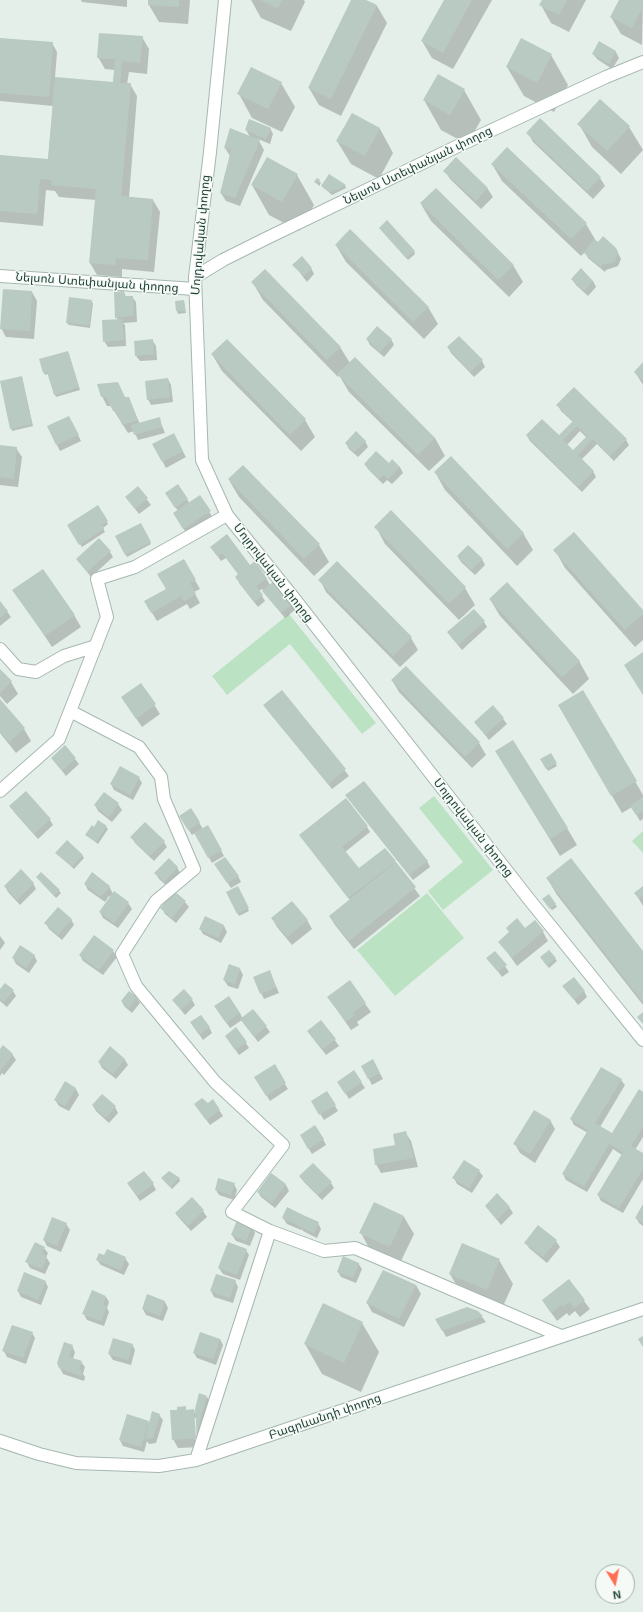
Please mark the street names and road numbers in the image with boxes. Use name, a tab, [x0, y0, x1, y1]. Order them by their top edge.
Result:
street label: Նելսոն Ստեփանյան փողոց	[341, 124, 495, 208]
street label: Մոլդովական փողոց	[189, 174, 213, 296]
street label: Նելսոն Ստեփանյան փողոց	[15, 270, 179, 296]
street label: Մոլդովական փողոց	[230, 521, 316, 625]
street label: Մոլդովական փողոց	[430, 776, 516, 880]
street label: Բագրևանդի փողոց	[267, 1391, 383, 1443]

